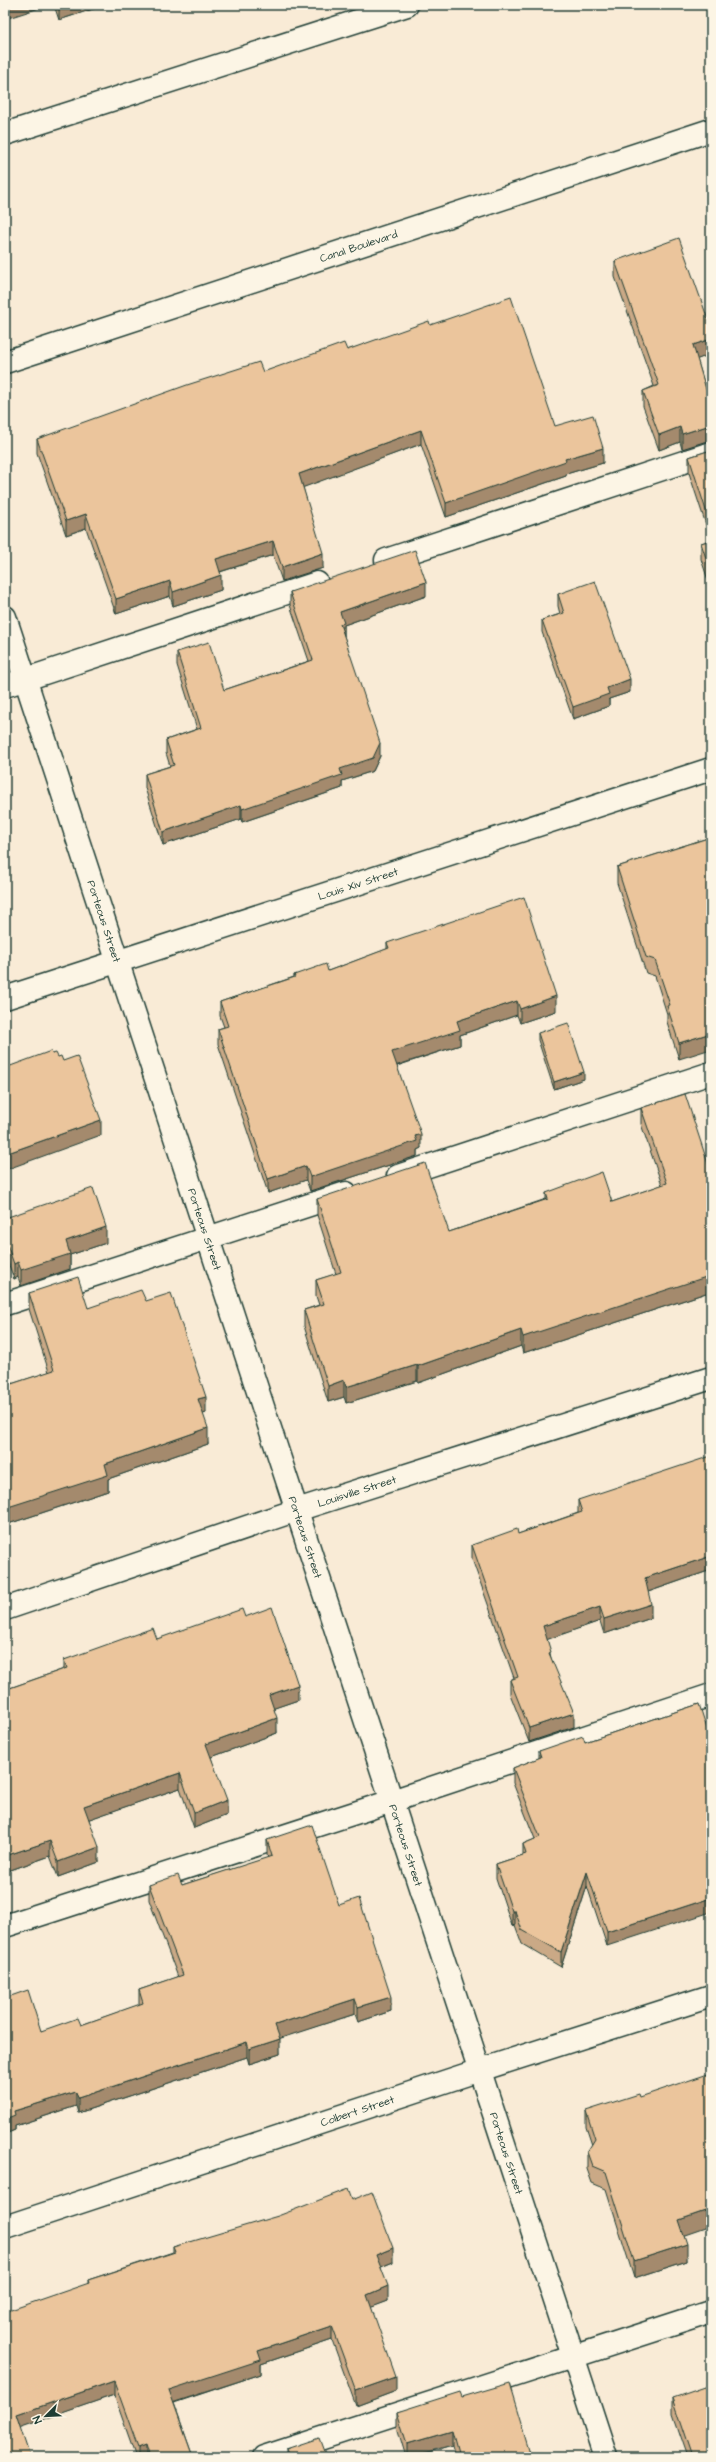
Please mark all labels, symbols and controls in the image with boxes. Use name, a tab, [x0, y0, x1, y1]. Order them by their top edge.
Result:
street label: Canal Boulevard	[318, 226, 400, 266]
street label: Louis Xiv Street	[316, 864, 401, 904]
street label: Porteous Street	[83, 878, 124, 965]
street label: Porteous Street	[184, 1186, 225, 1273]
street label: Louisville Street	[316, 1472, 399, 1511]
street label: Porteous Street	[285, 1494, 326, 1581]
street label: Porteous Street	[385, 1802, 426, 1889]
street label: Colbert Street	[319, 2092, 397, 2130]
street label: Porteous Street	[486, 2110, 527, 2197]
north arrow	[26, 2396, 66, 2436]
text: N	[29, 2414, 46, 2426]

